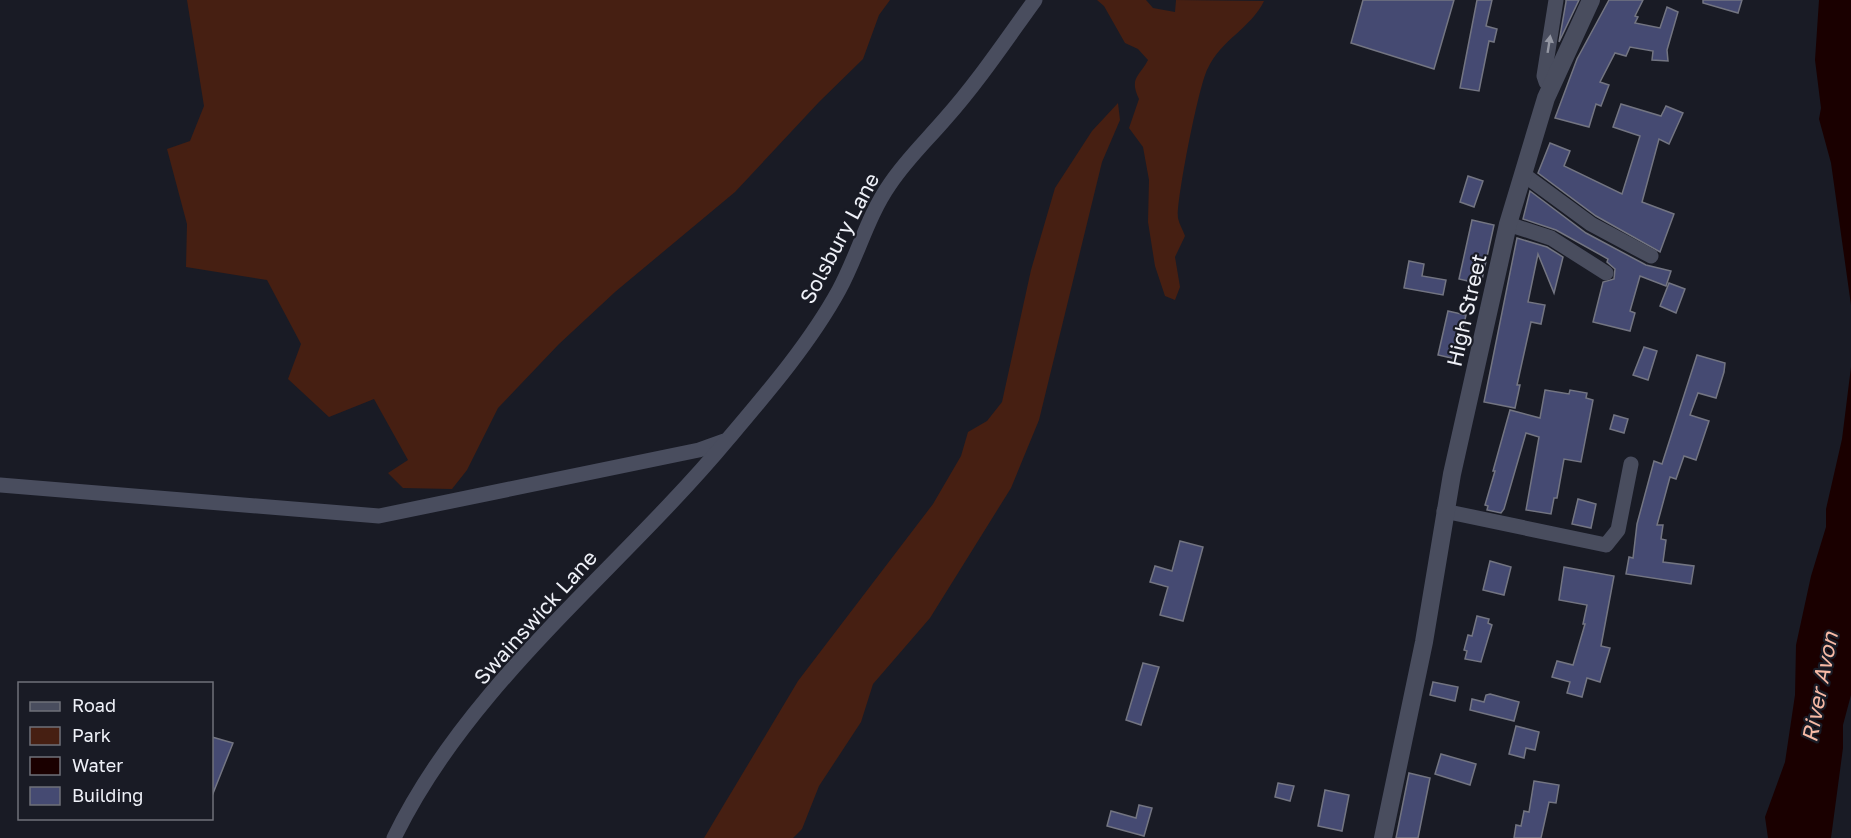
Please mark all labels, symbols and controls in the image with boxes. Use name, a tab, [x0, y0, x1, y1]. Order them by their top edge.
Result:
one-way arrow	[1545, 34, 1554, 53]
street label: Solsbury Lane	[794, 168, 884, 308]
street label: High Street	[1440, 251, 1492, 369]
street label: Swainswick Lane	[468, 545, 602, 689]
water label: River Avon	[1795, 628, 1843, 744]
legend	[18, 682, 213, 820]
text: Road	[72, 694, 116, 716]
text: Park	[72, 724, 111, 746]
text: Water	[72, 754, 123, 776]
text: Building	[72, 784, 143, 806]

